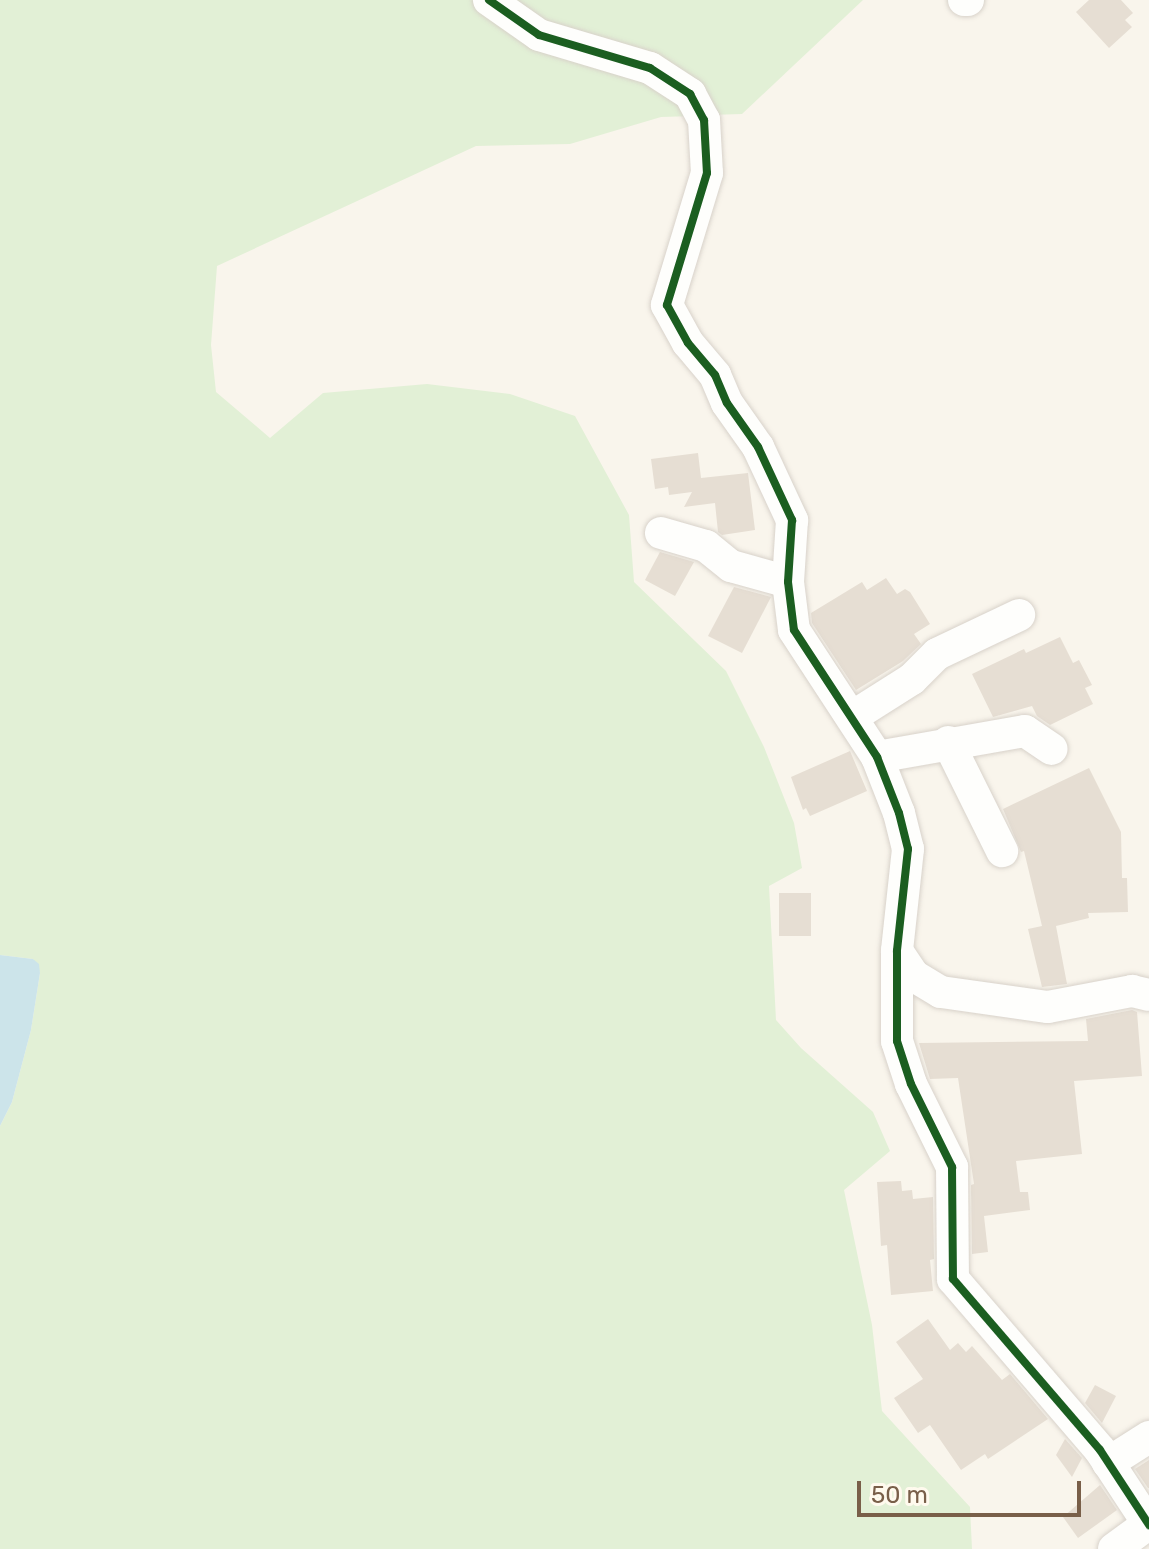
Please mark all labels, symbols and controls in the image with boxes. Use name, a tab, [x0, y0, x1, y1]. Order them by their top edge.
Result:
scale bar	[861, 1465, 1085, 1515]
text: 50 m	[871, 1481, 928, 1509]

